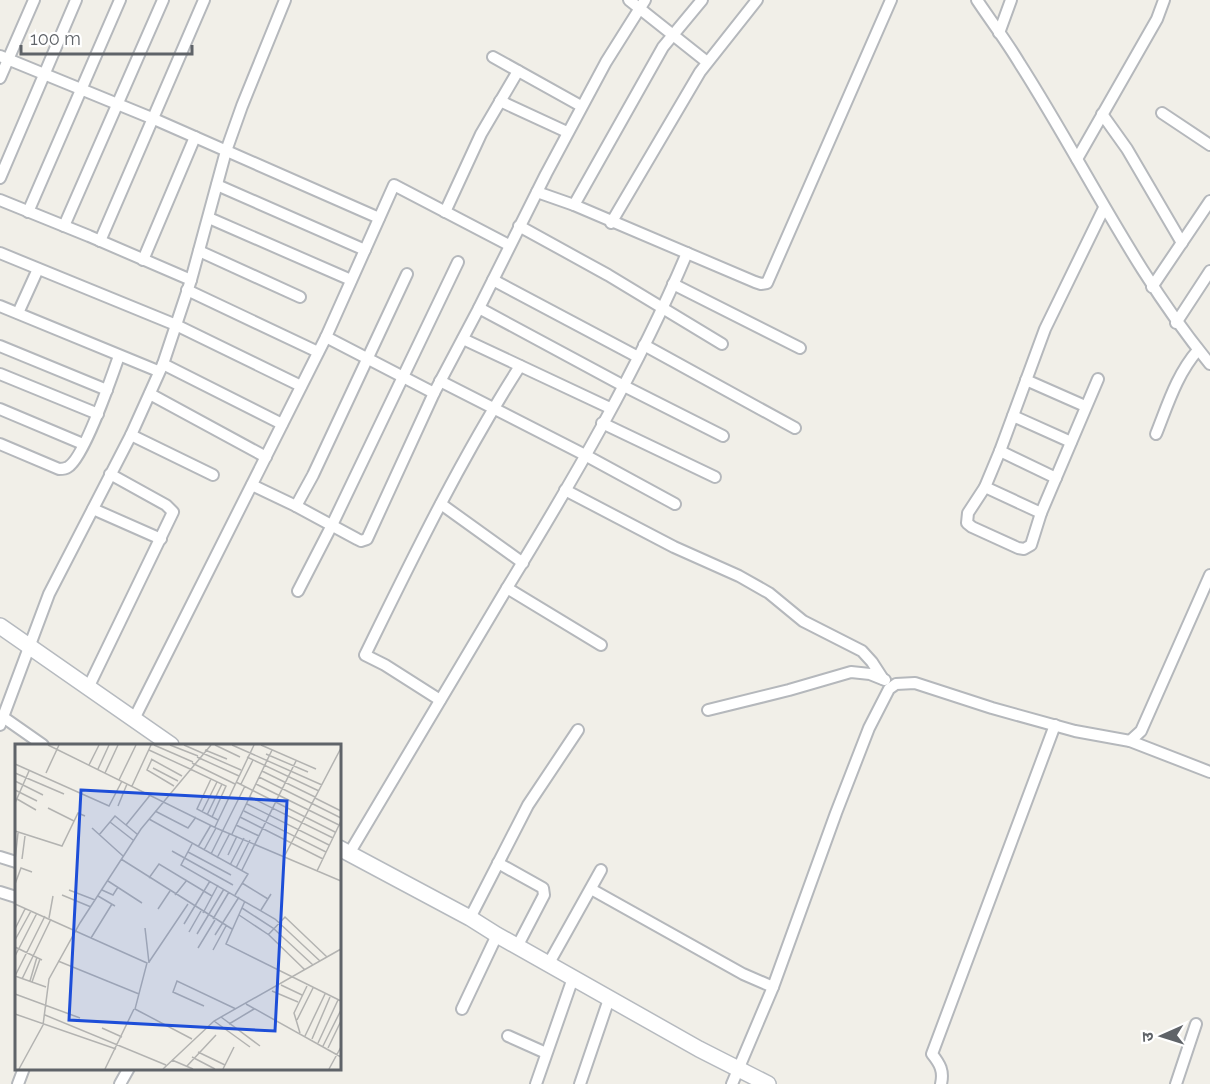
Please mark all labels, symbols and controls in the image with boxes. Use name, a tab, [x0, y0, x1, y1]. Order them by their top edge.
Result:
scale bar	[21, 18, 192, 56]
text: 100 m	[30, 28, 81, 49]
inset map	[15, 744, 340, 1069]
north arrow	[1132, 1006, 1192, 1066]
text: उ	[1138, 1031, 1157, 1042]

